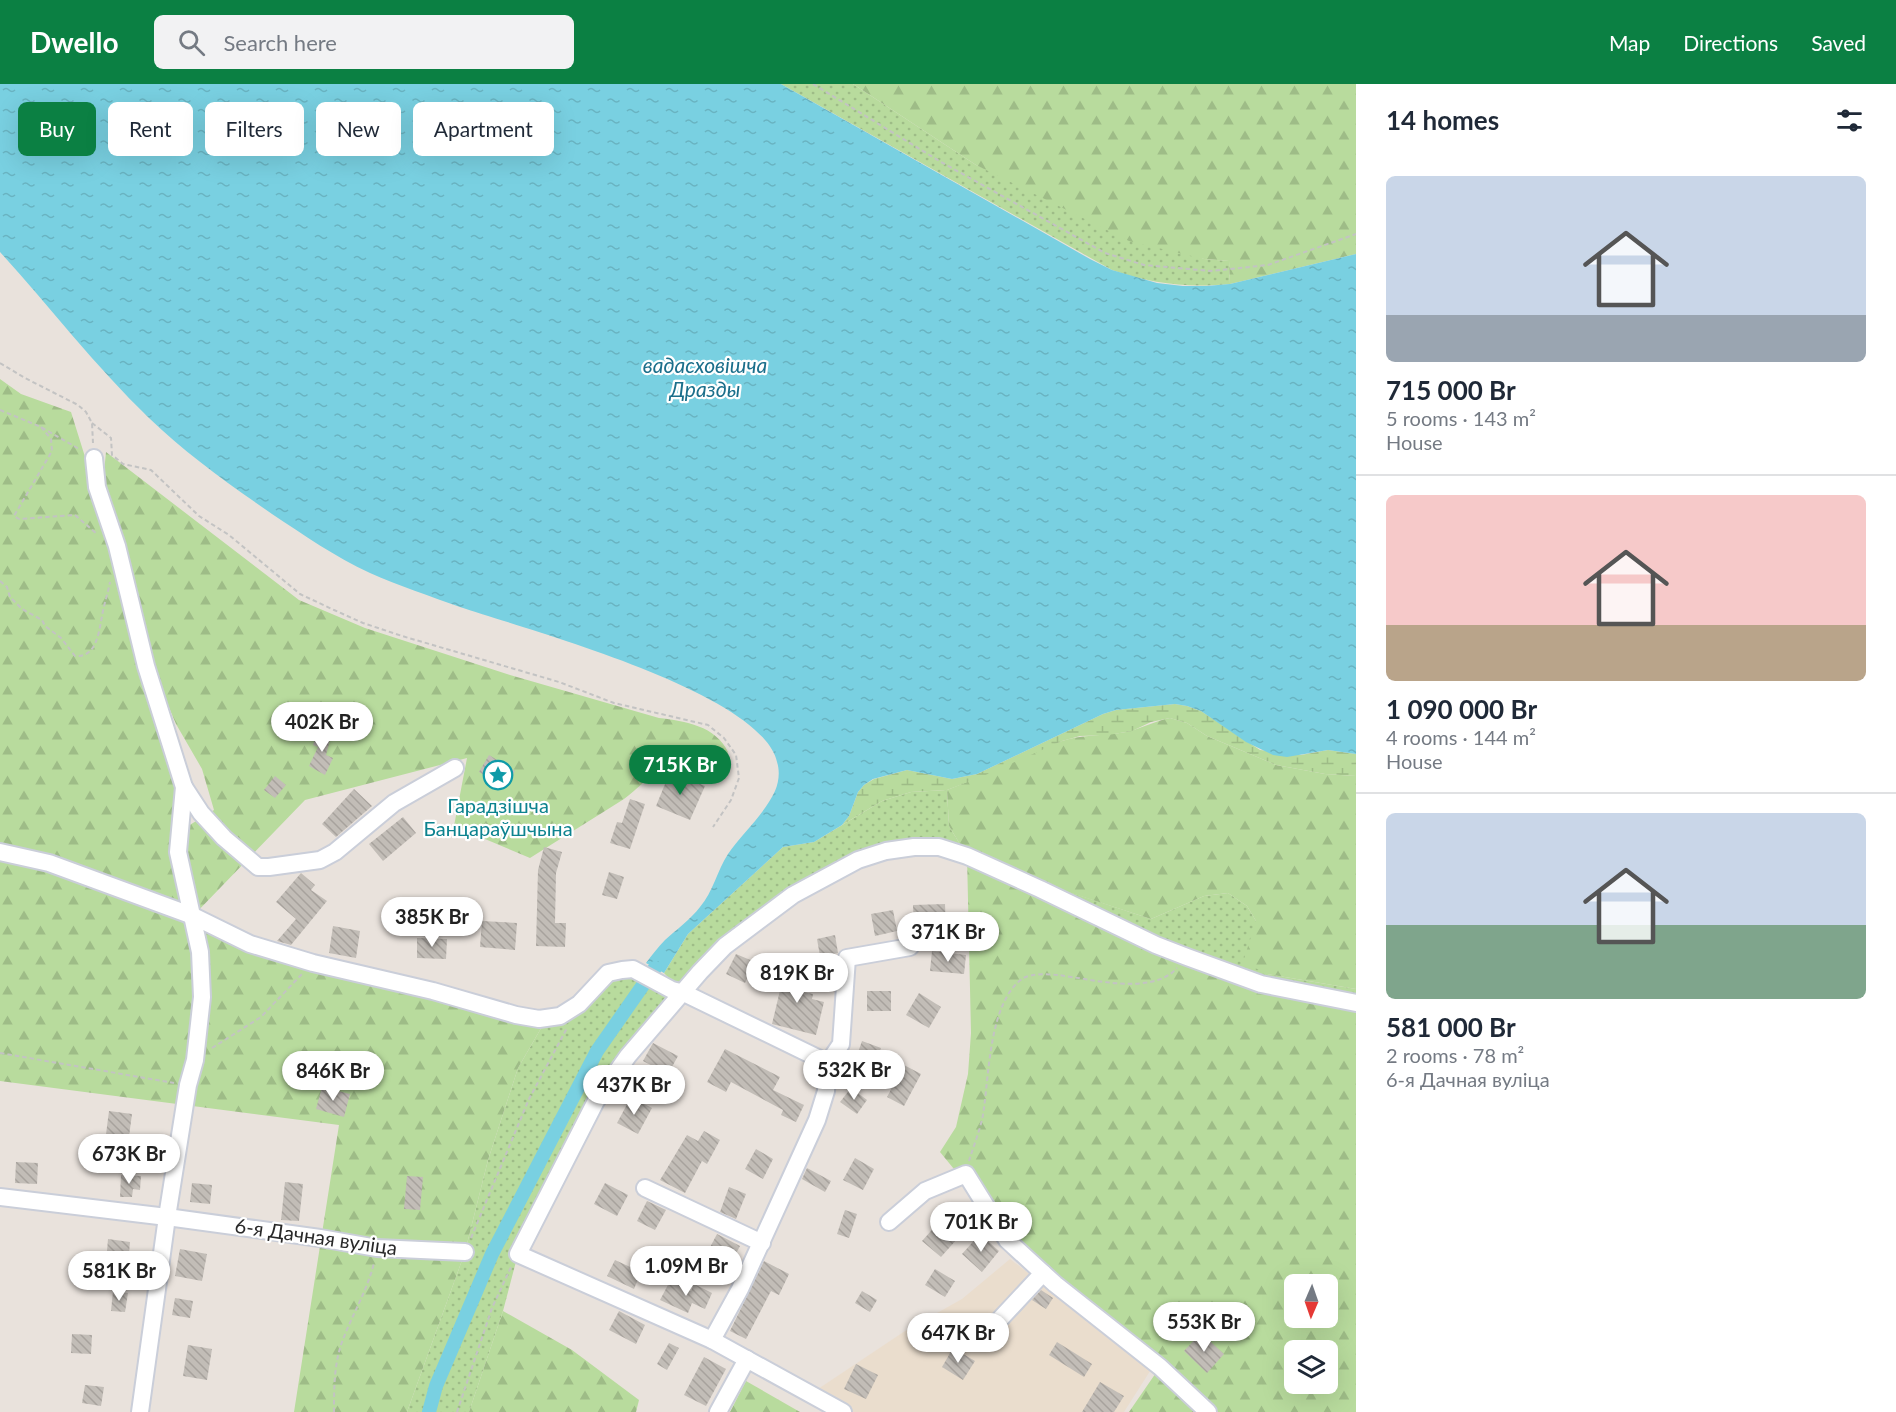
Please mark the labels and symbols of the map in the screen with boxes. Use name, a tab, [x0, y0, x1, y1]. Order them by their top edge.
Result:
water label: вадасховішча Дразды	[643, 352, 767, 401]
pin: 402K Br	[267, 702, 377, 753]
pin: 715K Br	[625, 745, 735, 796]
place icon: Гарадзішча Банцараўшчына	[482, 759, 514, 791]
place label: Гарадзішча Банцараўшчына	[423, 793, 573, 840]
pin: 385K Br	[377, 897, 487, 948]
pin: 371K Br	[893, 912, 1003, 963]
pin: 819K Br	[742, 953, 852, 1004]
pin: 532K Br	[799, 1050, 909, 1101]
pin: 846K Br	[278, 1051, 388, 1102]
pin: 437K Br	[579, 1065, 689, 1116]
pin: 673K Br	[74, 1134, 184, 1185]
pin: 701K Br	[926, 1202, 1036, 1253]
street label: 6-я Дачная вуліца	[233, 1213, 399, 1259]
pin: 1.09M Br	[624, 1246, 748, 1297]
pin: 581K Br	[64, 1251, 174, 1302]
north arrow	[1284, 1274, 1338, 1328]
pin: 553K Br	[1149, 1302, 1259, 1353]
pin: 647K Br	[903, 1313, 1013, 1364]

